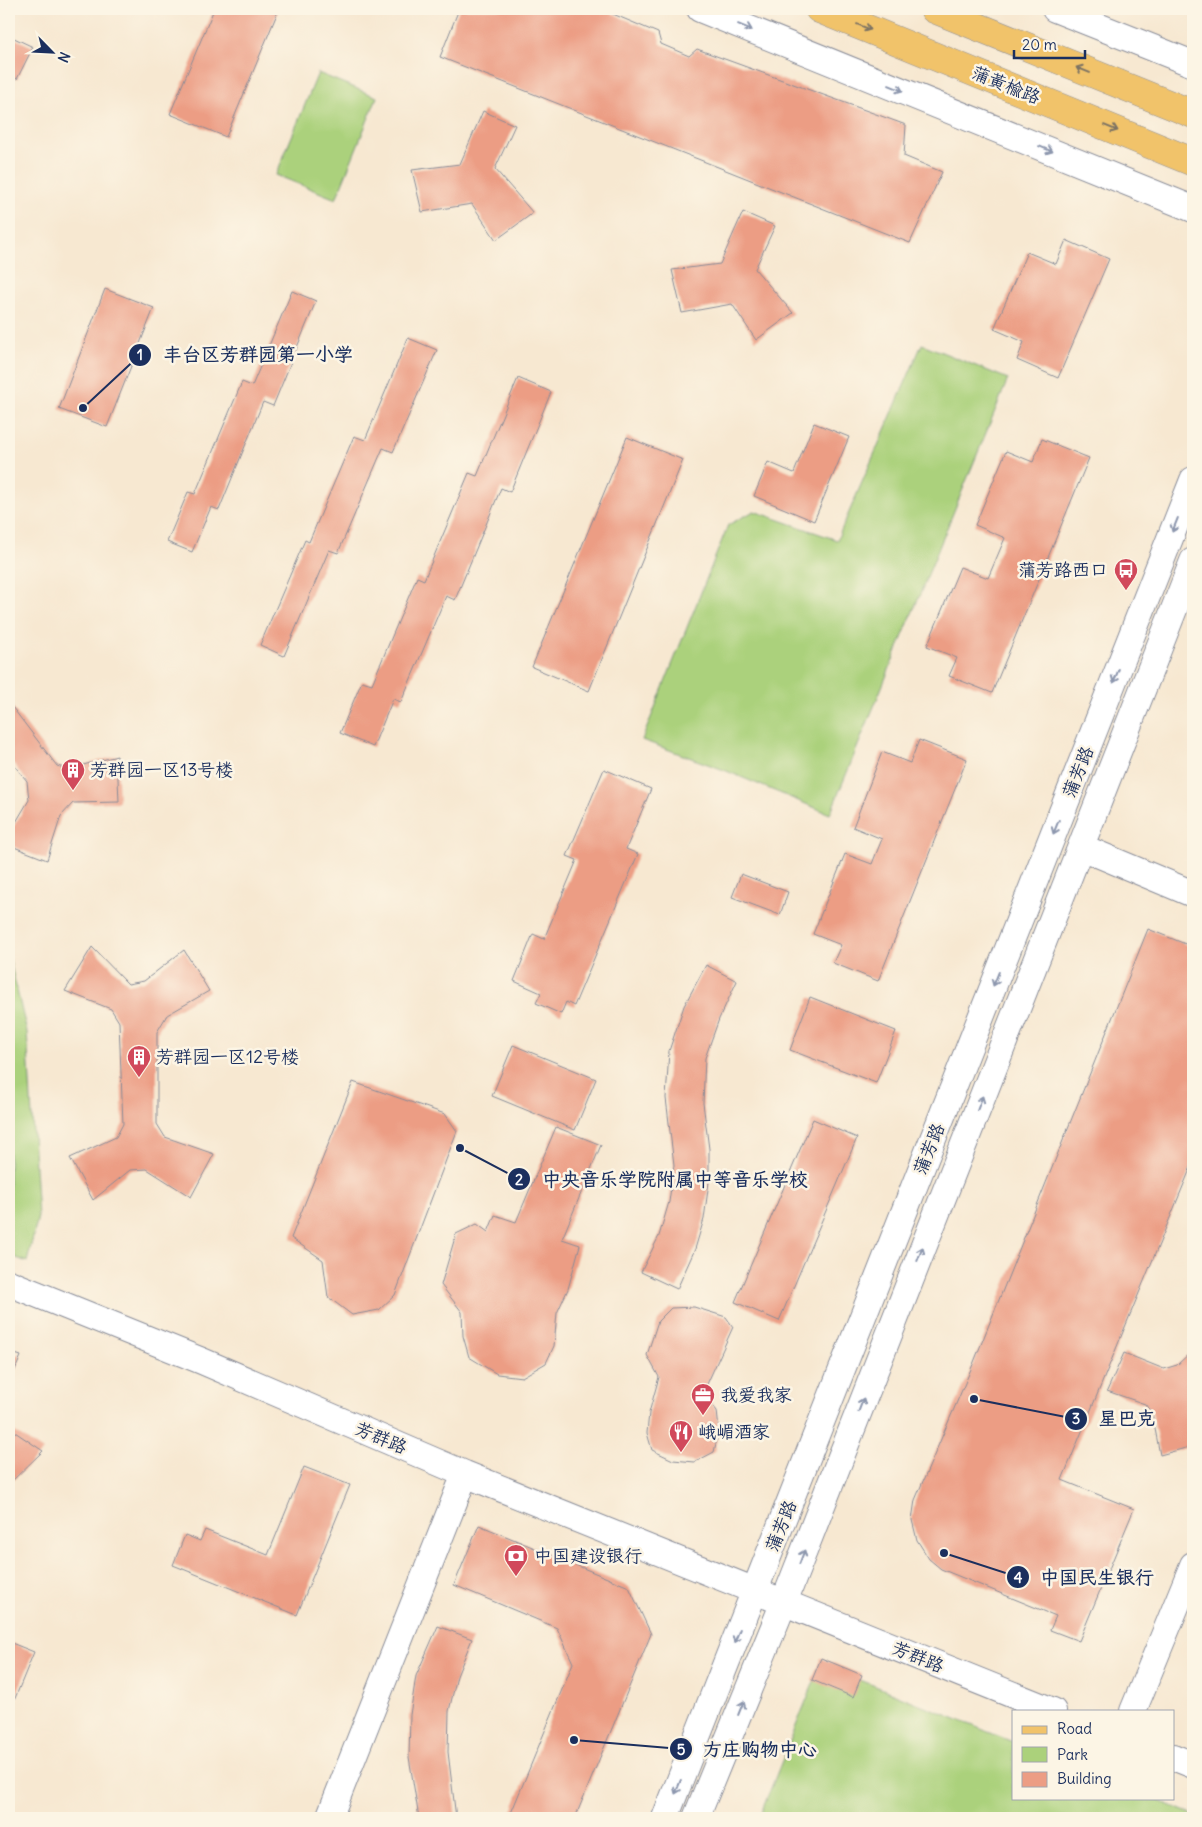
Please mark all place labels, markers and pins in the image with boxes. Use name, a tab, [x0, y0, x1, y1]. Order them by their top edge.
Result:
callout: 丰台区芳群园第一小学	[128, 338, 363, 372]
bus stop icon: 蒲芳路西口	[1113, 557, 1139, 591]
place label: 蒲芳路西口	[1018, 558, 1108, 581]
building icon: 芳群园一区13号楼	[60, 757, 86, 791]
place label: 芳群园一区13号楼	[90, 758, 233, 781]
building icon: 芳群园一区12号楼	[126, 1044, 152, 1078]
place label: 芳群园一区12号楼	[156, 1045, 299, 1068]
callout: 中央音乐学院附属中等音乐学校	[507, 1162, 818, 1196]
office icon: 我爱我家	[690, 1382, 716, 1416]
place label: 我爱我家	[720, 1383, 792, 1406]
callout: 星巴克	[1064, 1402, 1166, 1436]
restaurant icon: 峨嵋酒家	[668, 1419, 694, 1453]
place label: 峨嵋酒家	[698, 1420, 770, 1443]
bank icon: 中国建设银行	[503, 1543, 529, 1577]
place label: 中国建设银行	[534, 1544, 642, 1567]
callout: 中国民生银行	[1005, 1560, 1164, 1594]
callout: 方庄购物中心	[668, 1732, 827, 1766]

